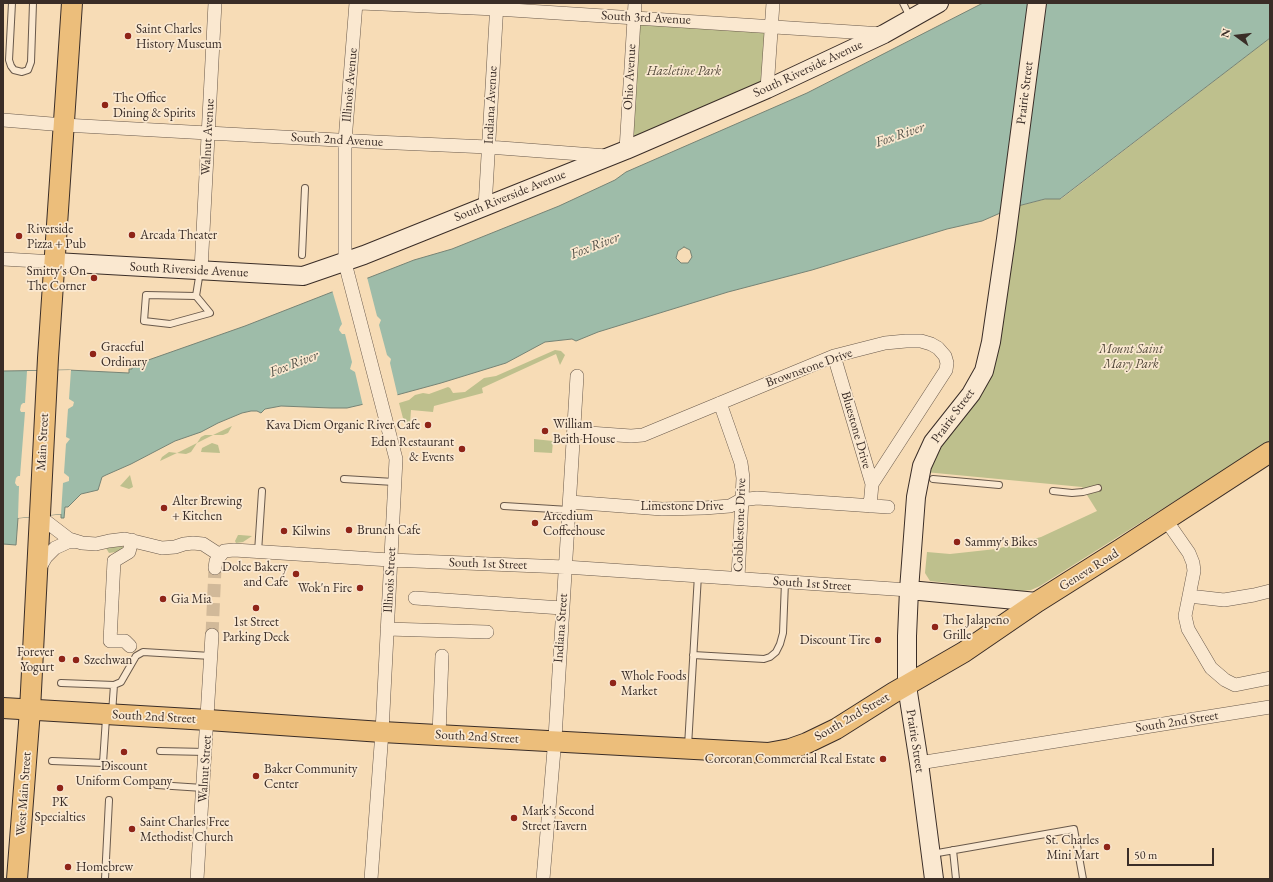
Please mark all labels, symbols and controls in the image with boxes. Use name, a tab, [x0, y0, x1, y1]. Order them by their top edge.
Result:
street label: South 3rd Avenue	[601, 8, 691, 28]
north arrow	[1217, 16, 1257, 56]
place label: Saint Charles History Museum	[136, 21, 222, 52]
text: N	[1217, 27, 1233, 39]
marker: Saint Charles History Museum	[123, 31, 133, 41]
street label: South Riverside Avenue	[751, 37, 865, 101]
street label: Ohio Avenue	[620, 44, 640, 110]
street label: Illinois Avenue	[339, 47, 361, 123]
street label: Prairie Street	[1013, 60, 1037, 126]
park label: Hazletine Park	[647, 63, 721, 79]
street label: Indiana Avenue	[481, 66, 501, 144]
place label: The Office Dining & Spirits	[113, 90, 195, 121]
street label: Walnut Avenue	[198, 98, 218, 176]
marker: The Office Dining & Spirits	[100, 100, 110, 110]
water label: Fox River	[873, 119, 927, 151]
street label: South 2nd Avenue	[291, 130, 383, 150]
street label: South Riverside Avenue	[452, 167, 568, 225]
place label: Riverside Pizza + Pub	[27, 221, 86, 252]
place label: Arcada Theater	[140, 227, 217, 243]
water label: Fox River	[568, 229, 622, 263]
marker: Arcada Theater	[127, 230, 137, 240]
marker: Riverside Pizza + Pub	[14, 231, 24, 241]
street label: South Riverside Avenue	[129, 259, 249, 281]
place label: Smitty's On The Corner	[27, 263, 86, 294]
marker: Smitty's On The Corner	[89, 273, 99, 283]
place label: Graceful Ordinary	[101, 339, 147, 370]
park label: Mount Saint Mary Park	[1099, 341, 1163, 372]
street label: Brownstone Drive	[764, 345, 854, 391]
water label: Fox River	[267, 347, 321, 381]
marker: Graceful Ordinary	[88, 349, 98, 359]
street label: Prairie Street	[928, 386, 978, 446]
street label: Bluestone Drive	[838, 390, 874, 470]
street label: Main Street	[34, 413, 52, 471]
place label: William Beith House	[553, 416, 615, 447]
place label: Kava Diem Organic River Cafe	[266, 417, 420, 433]
marker: Kava Diem Organic River Cafe	[423, 420, 433, 430]
marker: William Beith House	[540, 426, 550, 436]
place label: Eden Restaurant & Events	[371, 434, 454, 465]
marker: Eden Restaurant & Events	[457, 444, 467, 454]
street label: Cobblestone Drive	[731, 478, 749, 572]
place label: Alter Brewing + Kitchen	[172, 493, 242, 524]
street label: Limestone Drive	[641, 498, 723, 514]
marker: Alter Brewing + Kitchen	[159, 503, 169, 513]
place label: Arcedium Coffeehouse	[543, 508, 605, 539]
marker: Arcedium Coffeehouse	[530, 518, 540, 528]
place label: Brunch Cafe	[357, 522, 421, 538]
place label: Kilwins	[292, 523, 330, 539]
marker: Brunch Cafe	[344, 525, 354, 535]
marker: Kilwins	[279, 526, 289, 536]
place label: Sammy's Bikes	[965, 534, 1037, 550]
marker: Sammy's Bikes	[952, 537, 962, 547]
street label: Geneva Road	[1056, 546, 1122, 594]
street label: Illinois Street	[380, 547, 400, 613]
street label: South 1st Street	[449, 555, 527, 573]
place label: Dolce Bakery and Cafe	[222, 559, 288, 590]
marker: Dolce Bakery and Cafe	[291, 569, 301, 579]
street label: South 1st Street	[772, 573, 852, 595]
place label: Wok'n Fire	[298, 580, 352, 596]
marker: Wok'n Fire	[355, 583, 365, 593]
place label: Gia Mia	[171, 591, 212, 607]
street label: Indiana Street	[551, 593, 571, 663]
marker: Gia Mia	[158, 594, 168, 604]
marker: 1st Street Parking Deck	[251, 603, 261, 613]
place label: The Jalapeno Grille	[943, 612, 1009, 643]
place label: 1st Street Parking Deck	[223, 614, 289, 645]
marker: The Jalapeno Grille	[930, 622, 940, 632]
place label: Discount Tire	[800, 632, 870, 648]
marker: Discount Tire	[873, 635, 883, 645]
place label: Forever Yogurt	[17, 644, 54, 675]
place label: Szechwan	[84, 652, 132, 668]
marker: Forever Yogurt	[57, 654, 67, 664]
marker: Szechwan	[71, 655, 81, 665]
place label: Whole Foods Market	[621, 668, 687, 699]
marker: Whole Foods Market	[608, 678, 618, 688]
street label: South 2nd Street	[812, 689, 892, 745]
street label: South 2nd Street	[112, 707, 196, 727]
street label: Prairie Street	[902, 708, 928, 774]
street label: South 2nd Street	[1135, 708, 1219, 736]
street label: South 2nd Street	[435, 727, 519, 747]
street label: Walnut Street	[195, 735, 215, 803]
marker: Discount Uniform Company	[119, 747, 129, 757]
street label: West Main Street	[13, 751, 35, 837]
place label: Corcoran Commercial Real Estate	[705, 751, 875, 767]
marker: Corcoran Commercial Real Estate	[878, 754, 888, 764]
place label: Discount Uniform Company	[76, 758, 172, 789]
place label: Baker Community Center	[264, 761, 357, 792]
marker: Baker Community Center	[251, 771, 261, 781]
marker: PK Specialties	[55, 783, 65, 793]
place label: PK Specialties	[34, 794, 86, 825]
place label: Mark's Second Street Tavern	[522, 803, 594, 834]
marker: Mark's Second Street Tavern	[509, 813, 519, 823]
place label: Saint Charles Free Methodist Church	[140, 814, 233, 845]
marker: Saint Charles Free Methodist Church	[127, 824, 137, 834]
place label: St. Charles Mini Mart	[1045, 832, 1099, 863]
scale bar	[1129, 840, 1216, 866]
marker: St. Charles Mini Mart	[1102, 842, 1112, 852]
text: 50 m	[1134, 847, 1157, 863]
place label: Homebrew	[76, 859, 133, 875]
marker: Homebrew	[63, 862, 73, 872]

